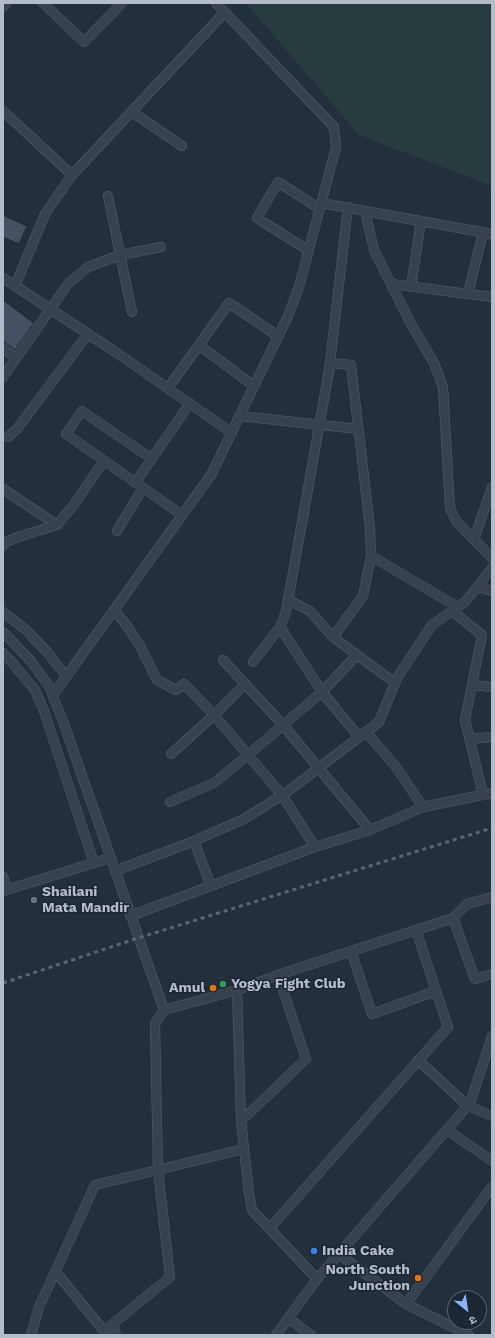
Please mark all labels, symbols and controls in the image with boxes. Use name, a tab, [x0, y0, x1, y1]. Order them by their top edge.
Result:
place label: Shailani Mata Mandir	[42, 884, 129, 916]
marker: Shailani Mata Mandir	[29, 895, 39, 905]
place label: Yogya Fight Club	[231, 976, 345, 992]
marker: Yogya Fight Club	[218, 979, 228, 989]
place label: Amul	[169, 980, 205, 996]
marker: Amul	[208, 983, 218, 993]
place label: India Cake	[322, 1243, 394, 1259]
marker: India Cake	[309, 1246, 319, 1256]
place label: North South Junction	[325, 1262, 410, 1294]
marker: North South Junction	[413, 1273, 423, 1283]
north arrow	[447, 1290, 487, 1330]
text: उ	[467, 1313, 479, 1327]

